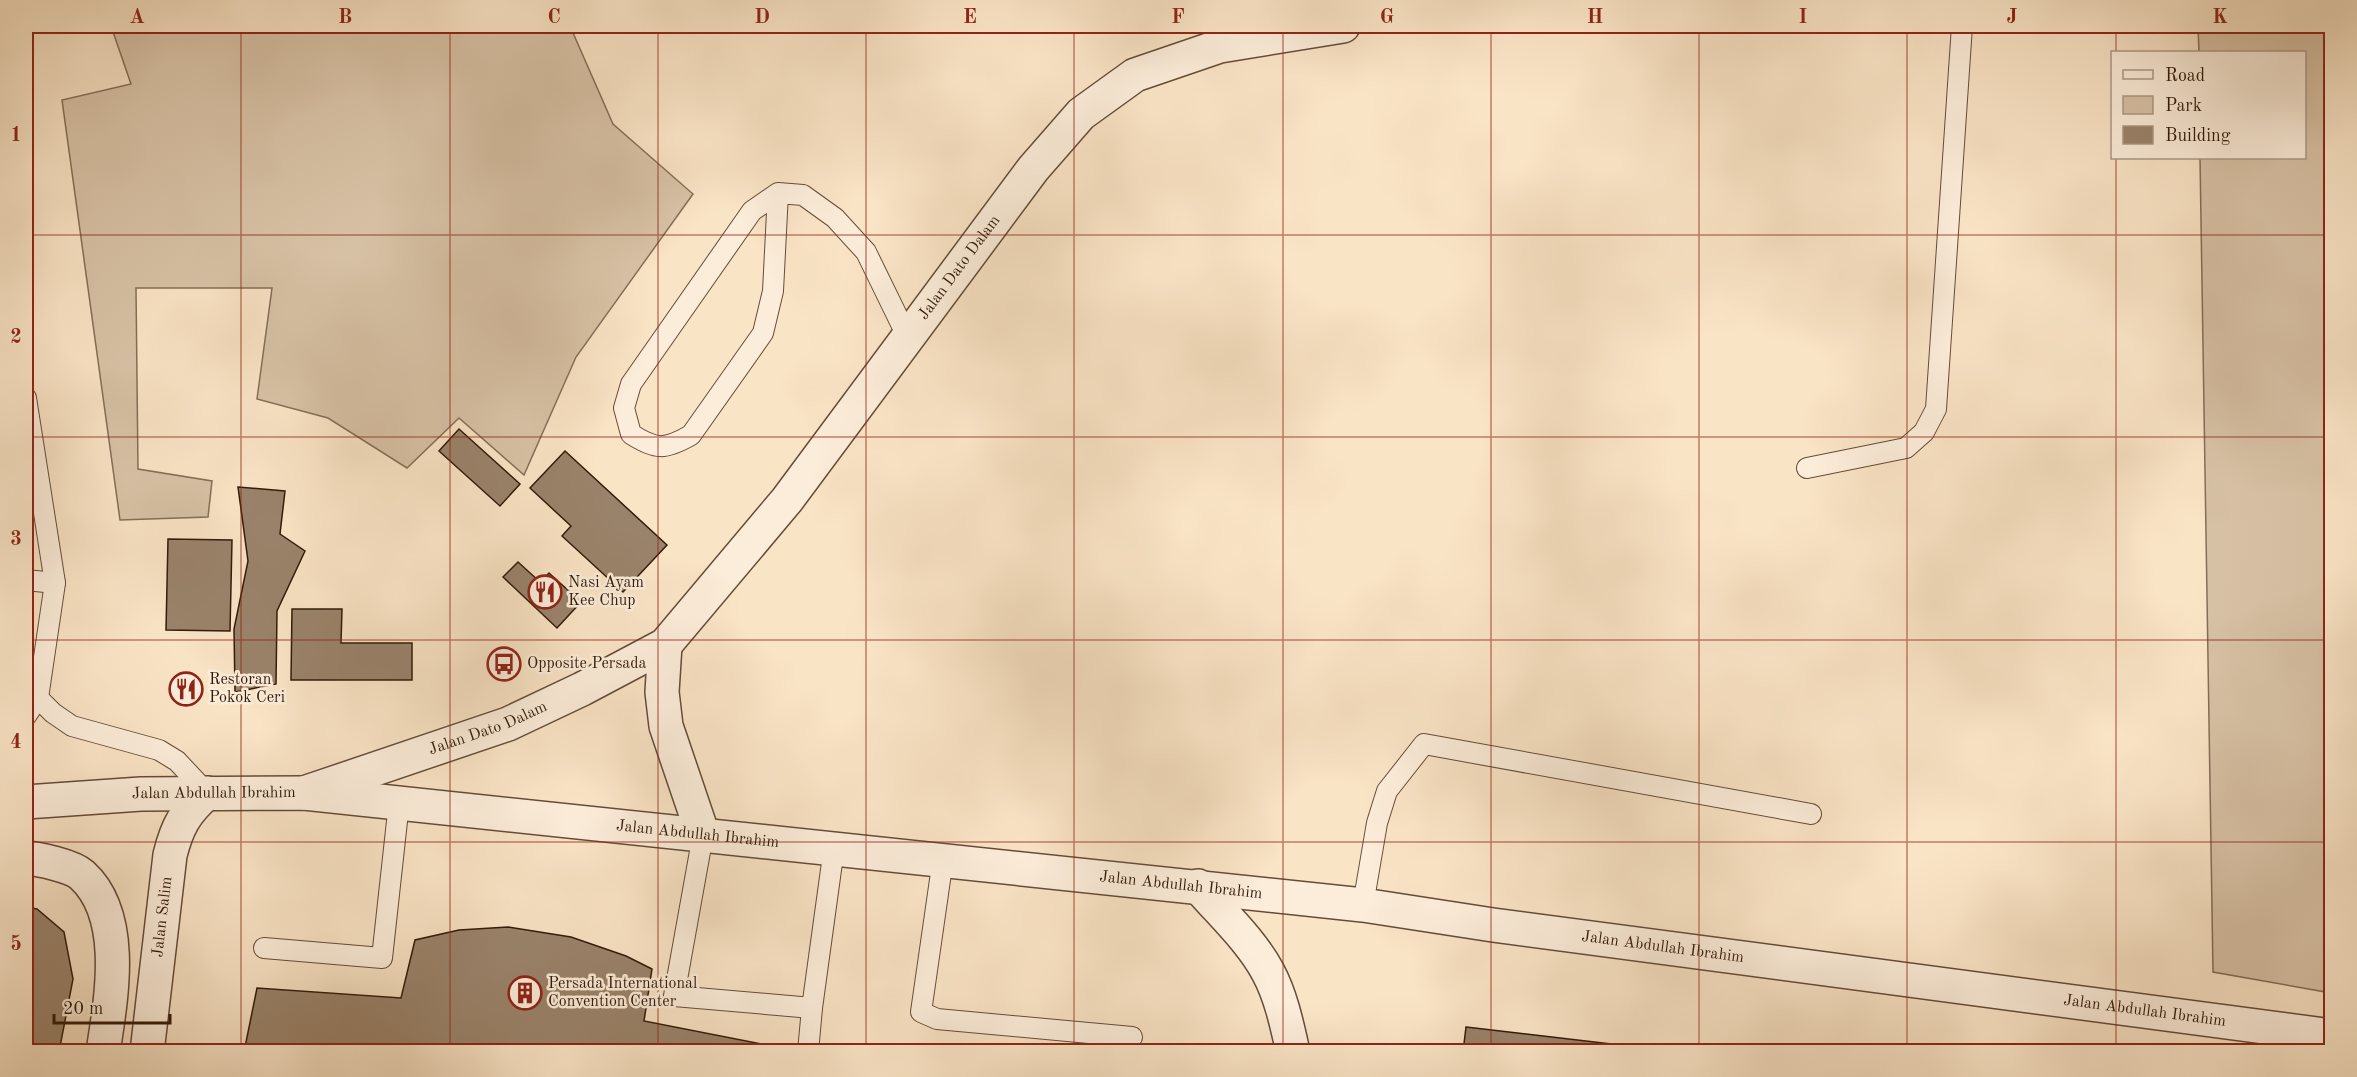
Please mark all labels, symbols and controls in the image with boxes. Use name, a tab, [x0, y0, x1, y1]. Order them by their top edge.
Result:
text: A	[129, 8, 145, 28]
text: B	[338, 8, 352, 28]
text: C	[547, 8, 561, 28]
text: D	[754, 8, 770, 28]
text: E	[963, 8, 977, 28]
text: F	[1171, 8, 1185, 28]
text: G	[1380, 8, 1394, 28]
text: H	[1587, 8, 1603, 28]
text: I	[1799, 8, 1807, 28]
text: J	[2007, 8, 2018, 28]
text: K	[2212, 8, 2228, 28]
legend	[2111, 51, 2306, 159]
text: Road	[2165, 67, 2205, 85]
text: Park	[2165, 97, 2202, 115]
text: 1	[10, 126, 22, 146]
text: Building	[2165, 127, 2231, 145]
street label: Jalan Dato Dalam	[916, 212, 1004, 323]
text: 2	[10, 328, 22, 348]
text: 3	[10, 530, 22, 550]
restaurant icon: Nasi Ayam Kee Chup	[527, 574, 563, 610]
place label: Nasi Ayam Kee Chup	[568, 575, 644, 609]
bus stop icon: Opposite Persada	[486, 646, 522, 682]
place label: Opposite Persada	[527, 656, 647, 672]
restaurant icon: Restoran Pokok Ceri	[168, 671, 204, 707]
place label: Restoran Pokok Ceri	[209, 672, 285, 706]
street label: Jalan Dato Dalam	[427, 698, 550, 758]
text: 4	[10, 733, 22, 753]
street label: Jalan Abdullah Ibrahim	[131, 785, 296, 803]
street label: Jalan Abdullah Ibrahim	[615, 818, 780, 851]
street label: Jalan Abdullah Ibrahim	[1099, 869, 1263, 902]
street label: Jalan Salim	[150, 875, 175, 958]
street label: Jalan Abdullah Ibrahim	[1581, 929, 1745, 966]
text: 5	[10, 934, 22, 955]
building icon: Persada International Convention Center	[507, 975, 543, 1011]
place label: Persada International Convention Center	[548, 976, 697, 1010]
scale bar	[54, 987, 170, 1025]
street label: Jalan Abdullah Ibrahim	[2062, 993, 2227, 1030]
text: 20 m	[63, 1000, 103, 1018]

